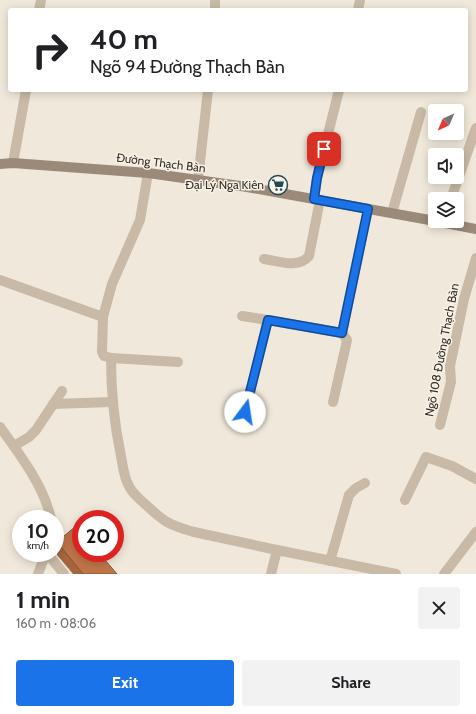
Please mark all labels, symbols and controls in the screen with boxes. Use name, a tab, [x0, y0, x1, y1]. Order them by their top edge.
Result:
text: 40 m	[90, 22, 158, 56]
icon: right	[24, 24, 76, 76]
text: Ngõ 94 Đường Thạch Bàn	[90, 56, 285, 78]
north arrow	[428, 104, 464, 140]
map controls	[428, 104, 464, 228]
pin	[307, 132, 341, 166]
icon: arrive	[313, 138, 335, 160]
button: sound	[428, 148, 464, 184]
street label: Đường Thạch Bàn	[116, 150, 207, 175]
supermarket icon: Đại Lý Nga Kiên	[267, 174, 289, 196]
place label: Đại Lý Nga Kiên	[185, 177, 264, 192]
button: layers	[428, 192, 464, 228]
street label: Ngõ 108 Đường Thạch Bàn	[421, 282, 462, 418]
position arrow	[224, 391, 266, 433]
speed limit sign: 20	[72, 510, 124, 562]
text: 10	[27, 519, 49, 543]
text: km/h	[27, 539, 49, 552]
text: 1 min	[16, 585, 70, 614]
button: close	[418, 587, 460, 629]
text: 160 m · 08:06	[16, 615, 96, 631]
button: Exit	[16, 660, 234, 706]
button: Share	[242, 660, 460, 706]

